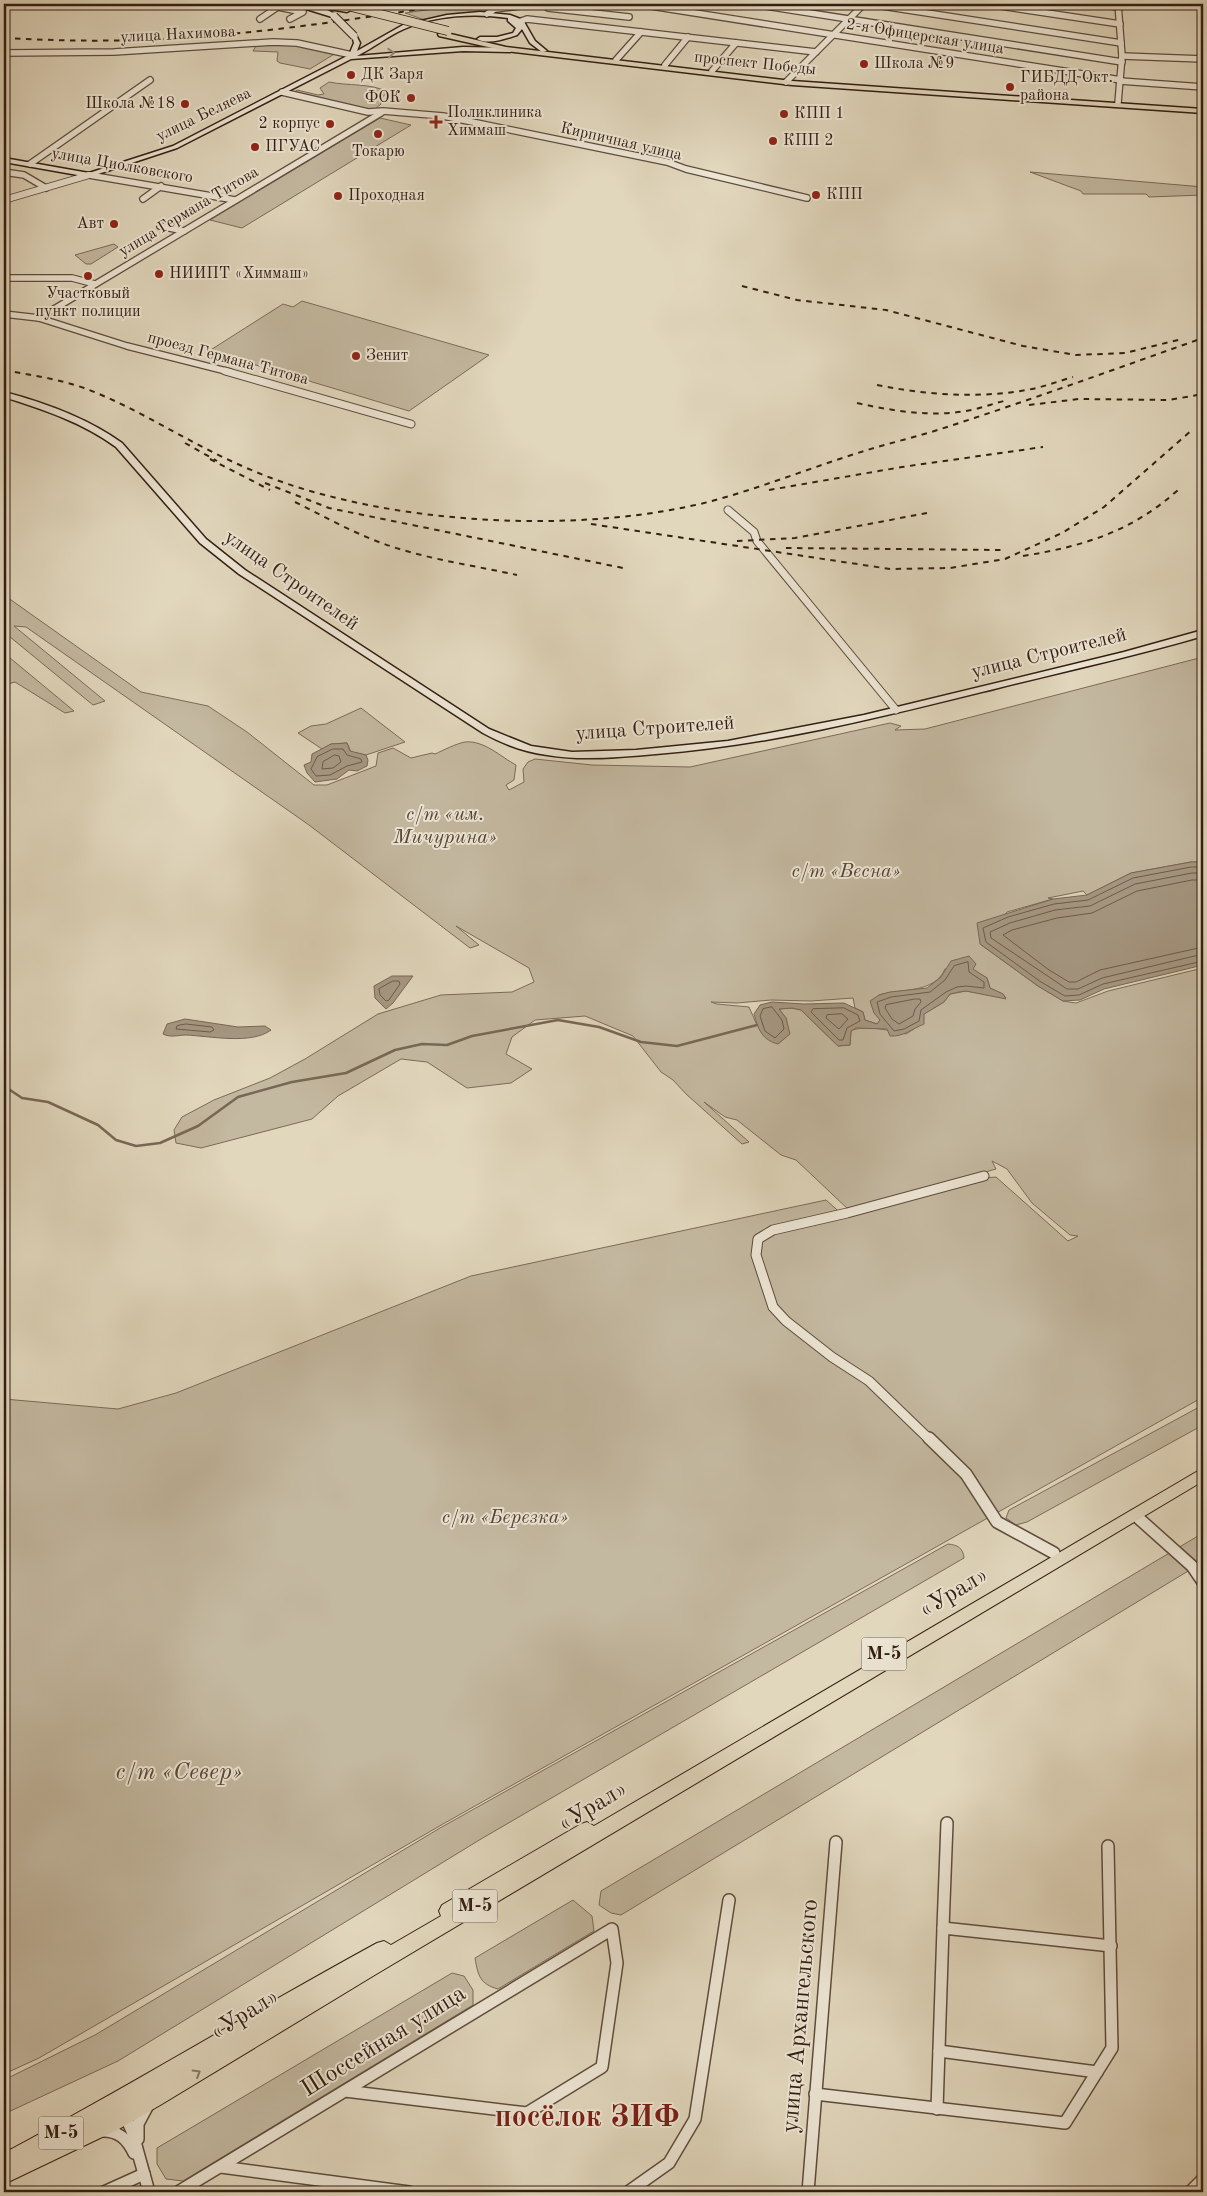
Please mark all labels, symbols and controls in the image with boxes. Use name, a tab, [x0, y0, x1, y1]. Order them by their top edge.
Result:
street label: 2-я Офицерская улица	[845, 17, 1005, 57]
street label: улица Нахимова	[120, 24, 236, 46]
one-way arrow	[387, 48, 395, 59]
street label: проспект Победы	[693, 50, 817, 78]
place label: Школа №9	[874, 56, 954, 72]
marker: Школа №9	[858, 58, 870, 70]
place label: ДК Заря	[361, 67, 423, 83]
marker: ДК Заря	[345, 69, 357, 81]
place label: ГИБДД Окт. района	[1020, 70, 1113, 104]
marker: ГИБДД Окт. района	[1004, 81, 1016, 93]
street label: улица Беляева	[154, 85, 254, 145]
place label: ФОК	[365, 90, 401, 106]
marker: ФОК	[405, 92, 417, 104]
place label: Школа №18	[85, 96, 175, 112]
marker: Школа №18	[179, 98, 191, 110]
place label: Поликлиника Химмаш	[447, 105, 542, 139]
place label: КПП 1	[794, 106, 845, 122]
marker: КПП 1	[778, 108, 790, 120]
marker: Поликлиника Химмаш	[429, 115, 443, 129]
place label: 2 корпус	[259, 116, 320, 132]
marker: 2 корпус	[324, 118, 336, 130]
street label: Кирпичная улица	[559, 120, 683, 164]
marker: Токарю	[372, 128, 384, 140]
place label: КПП 2	[783, 133, 834, 149]
marker: КПП 2	[767, 135, 779, 147]
place label: ПГУАС	[265, 139, 320, 155]
marker: ПГУАС	[249, 141, 261, 153]
place label: Токарю	[351, 144, 405, 160]
street label: улица Циолковского	[50, 146, 194, 186]
street label: улица Германа Титова	[116, 164, 262, 260]
place label: КПП	[826, 187, 863, 203]
place label: Проходная	[348, 188, 425, 204]
marker: КПП	[810, 189, 822, 201]
marker: Проходная	[332, 190, 344, 202]
place label: Авт	[77, 216, 104, 232]
marker: Авт	[108, 218, 120, 230]
place label: НИИПТ «Химмаш»	[169, 266, 309, 282]
marker: НИИПТ «Химмаш»	[153, 268, 165, 280]
marker: Участковый пункт полиции	[82, 270, 94, 282]
place label: Участковый пункт полиции	[35, 286, 141, 320]
street label: проезд Германа Титова	[146, 330, 310, 388]
place label: Зенит	[366, 348, 408, 364]
marker: Зенит	[350, 350, 362, 362]
street label: улица Строителей	[220, 527, 362, 635]
street label: улица Строителей	[969, 625, 1129, 683]
street label: улица Строителей	[575, 713, 735, 745]
park label: с/т «им. Мичурина»	[392, 805, 497, 848]
park label: с/т «Весна»	[791, 862, 901, 882]
park label: с/т «Березка»	[442, 1508, 568, 1528]
street label: «Урал»	[915, 1563, 993, 1623]
road number: М-5	[862, 1638, 906, 1670]
park label: с/т «Север»	[116, 1761, 242, 1785]
street label: «Урал»	[554, 1777, 632, 1837]
road number: М-5	[452, 1890, 498, 1922]
street label: улица Архангельского	[779, 1898, 823, 2134]
street label: Шоссейная улица	[298, 1982, 471, 2102]
street label: «Урал»	[206, 1985, 284, 2045]
one-way arrow	[191, 2070, 200, 2080]
district label: посёлок ЗИФ	[495, 2103, 679, 2133]
road number: М-5	[38, 2116, 84, 2150]

